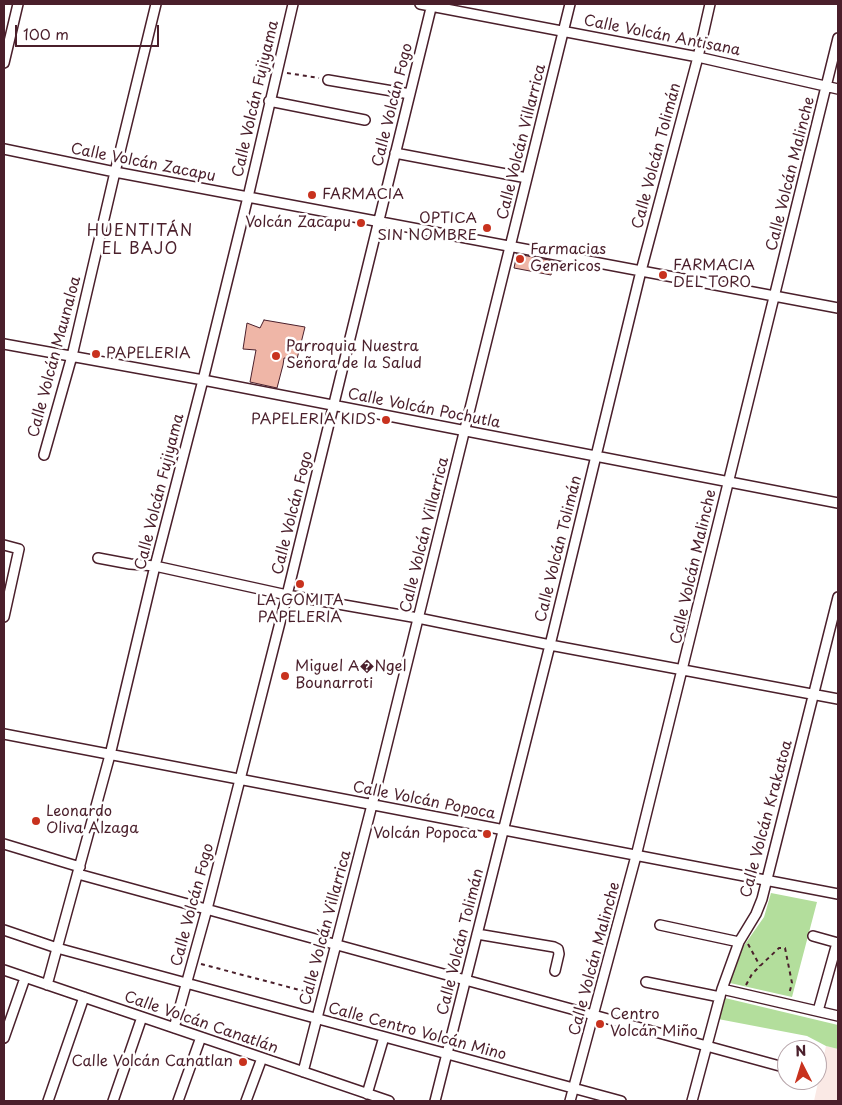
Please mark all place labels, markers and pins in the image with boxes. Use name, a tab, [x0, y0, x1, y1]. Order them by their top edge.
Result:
place label: FARMACIA	[322, 186, 404, 204]
marker: FARMACIA	[306, 189, 318, 201]
place label: OPTICA SIN NOMBRE	[377, 210, 477, 245]
place label: Volcán Zacapu	[245, 214, 351, 232]
marker: Volcán Zacapu	[355, 217, 367, 229]
marker: OPTICA SIN NOMBRE	[481, 222, 493, 234]
place label: Farmacias Genericos	[530, 241, 606, 276]
marker: Farmacias Genericos	[514, 253, 526, 265]
place label: FARMACIA DEL TORO	[673, 257, 755, 292]
marker: FARMACIA DEL TORO	[657, 269, 669, 281]
place label: Parroquia Nuestra Señora de la Salud	[286, 338, 422, 373]
place label: PAPELERIA	[106, 345, 191, 363]
marker: PAPELERIA	[90, 348, 102, 360]
marker: Parroquia Nuestra Señora de la Salud	[270, 350, 282, 362]
place label: PAPELERIA KIDS	[251, 411, 376, 429]
marker: PAPELERIA KIDS	[380, 414, 392, 426]
marker: LA GOMITA PAPELERIA	[294, 578, 306, 590]
place label: LA GOMITA PAPELERIA	[257, 592, 343, 627]
place label: Miguel A�Ngel Bounarroti	[295, 658, 407, 693]
marker: Miguel A�Ngel Bounarroti	[279, 670, 291, 682]
place label: Leonardo Oliva Alzaga	[46, 803, 139, 838]
marker: Leonardo Oliva Alzaga	[30, 815, 42, 827]
place label: Volcán Popoca	[373, 825, 477, 843]
marker: Volcán Popoca	[481, 828, 493, 840]
place label: Centro Volcán Miño	[610, 1006, 698, 1041]
marker: Centro Volcán Miño	[594, 1018, 606, 1030]
place label: Calle Volcán Canatlan	[71, 1053, 233, 1071]
marker: Calle Volcán Canatlan	[237, 1056, 249, 1068]

